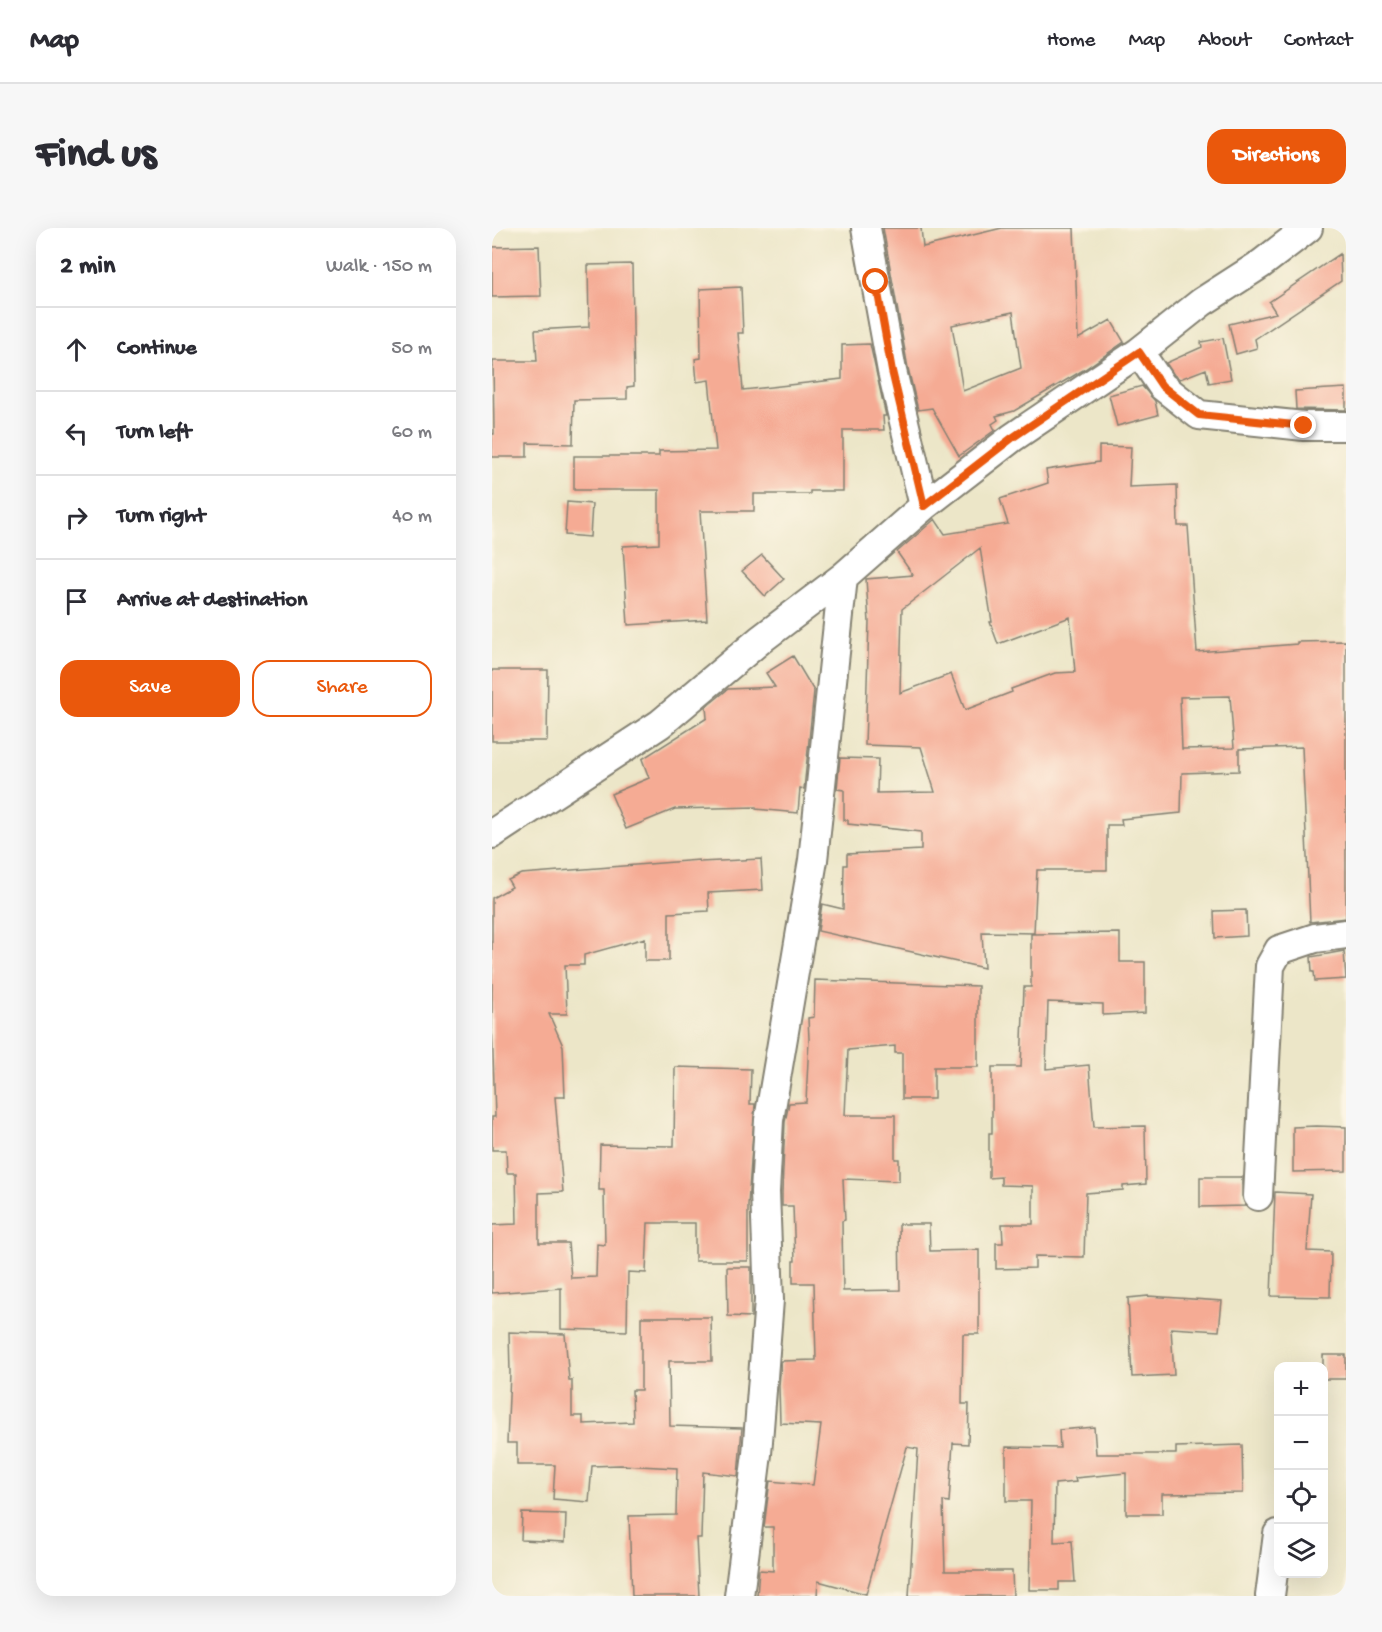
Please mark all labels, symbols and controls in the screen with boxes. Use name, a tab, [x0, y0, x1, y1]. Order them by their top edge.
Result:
text: Map	[30, 25, 79, 58]
text: Home	[1047, 29, 1095, 54]
text: Map	[1128, 29, 1165, 54]
text: About	[1198, 29, 1251, 54]
text: Contact	[1284, 29, 1352, 54]
button: Directions	[1207, 129, 1346, 184]
text: Find us	[36, 132, 156, 181]
text: 2 min	[60, 252, 115, 283]
text: Walk · 150 m	[326, 256, 432, 279]
route start	[862, 268, 888, 294]
icon: ahead	[60, 333, 93, 366]
text: Continue	[117, 336, 197, 362]
text: 50 m	[391, 338, 432, 361]
route end	[1290, 412, 1316, 438]
icon: left	[60, 417, 93, 450]
text: Turn left	[117, 420, 191, 446]
text: 60 m	[392, 422, 432, 445]
icon: right	[60, 501, 93, 534]
text: Turn right	[117, 504, 205, 530]
text: 40 m	[392, 506, 432, 529]
icon: arrive	[60, 585, 93, 618]
text: Arrive at destination	[117, 588, 307, 614]
button: Save	[60, 660, 240, 717]
button: Share	[252, 660, 432, 717]
map controls	[1274, 1362, 1328, 1578]
button: +	[1274, 1362, 1328, 1416]
button: −	[1274, 1416, 1328, 1470]
button: locate	[1274, 1470, 1328, 1524]
button: layers	[1274, 1524, 1328, 1578]

